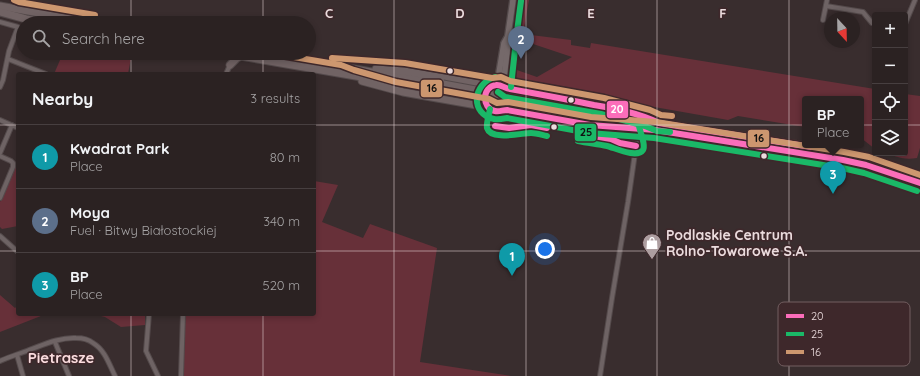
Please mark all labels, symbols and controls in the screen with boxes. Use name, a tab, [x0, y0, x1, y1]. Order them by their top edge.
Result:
text: C	[325, 5, 333, 21]
text: D	[455, 5, 465, 21]
text: E	[587, 5, 595, 21]
text: F	[719, 5, 727, 21]
north arrow	[824, 12, 860, 48]
map controls	[872, 12, 908, 156]
button: +	[872, 12, 908, 48]
search box	[16, 16, 316, 60]
pin: 2	[508, 26, 534, 59]
icon: search	[30, 27, 52, 49]
text: Search here	[62, 29, 145, 48]
button: −	[872, 48, 908, 84]
unlabelled marker	[445, 66, 455, 76]
line badge: 16	[420, 79, 443, 98]
text: 16	[427, 81, 437, 95]
button: locate	[872, 84, 908, 120]
text: Nearby	[32, 88, 93, 109]
text: 3 results	[250, 90, 300, 106]
unlabelled marker	[566, 95, 576, 105]
popup	[802, 96, 864, 148]
line badge: 20	[606, 100, 629, 119]
text: 20	[610, 102, 624, 116]
text: BP	[817, 105, 836, 124]
button: layers	[872, 120, 908, 156]
unlabelled marker	[549, 122, 559, 132]
line badge: 25	[574, 123, 597, 142]
text: Place	[817, 124, 849, 140]
text: 25	[580, 125, 592, 139]
line badge: 16	[747, 129, 770, 148]
text: 16	[754, 131, 764, 145]
text: Kwadrat Park	[70, 139, 170, 158]
text: 1	[42, 149, 48, 165]
text: 80 m	[270, 149, 300, 165]
unlabelled marker	[759, 151, 769, 161]
text: Place	[70, 158, 103, 174]
pin: 3	[820, 161, 846, 194]
text: Moya	[70, 203, 110, 222]
text: 2	[41, 213, 49, 229]
text: 340 m	[263, 213, 300, 229]
text: Fuel · Bitwy Białostockiej	[70, 222, 217, 238]
place label: Podlaskie Centrum Rolno-Towarowe S.A.	[666, 226, 808, 260]
shop icon: Podlaskie Centrum Rolno-Towarowe S.A.	[641, 232, 663, 260]
your location	[535, 239, 555, 259]
pin: 1	[499, 243, 525, 276]
text: BP	[70, 267, 89, 286]
text: 3	[42, 277, 48, 293]
text: 520 m	[263, 277, 300, 293]
text: Place	[70, 286, 103, 302]
legend	[778, 302, 910, 366]
text: 20	[811, 309, 824, 323]
text: 25	[811, 327, 823, 341]
text: 16	[811, 345, 821, 359]
district label: Pietrasze	[28, 348, 94, 367]

